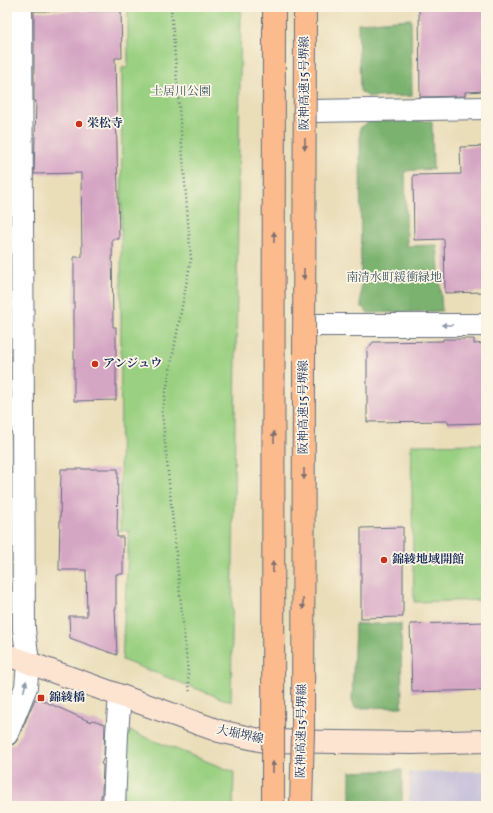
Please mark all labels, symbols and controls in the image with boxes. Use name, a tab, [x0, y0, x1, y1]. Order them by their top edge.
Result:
street label: 阪神高速15号堺線	[297, 36, 313, 130]
park label: 土居川公園	[151, 84, 211, 100]
place label: 栄松寺	[87, 116, 123, 132]
marker: 栄松寺	[74, 119, 84, 129]
one-way arrow	[302, 138, 308, 151]
one-way arrow	[271, 230, 277, 243]
one-way arrow	[301, 268, 307, 281]
park label: 南清水町緩衝緑地	[346, 270, 442, 286]
one-way arrow	[440, 322, 453, 328]
place label: アンジュウ	[103, 356, 162, 372]
marker: アンジュウ	[90, 359, 100, 369]
street label: 阪神高速15号堺線	[296, 360, 312, 454]
one-way arrow	[271, 430, 277, 443]
one-way arrow	[301, 468, 307, 481]
place label: 錦綾地域開館	[392, 552, 464, 568]
marker: 錦綾地域開館	[379, 555, 389, 565]
one-way arrow	[270, 560, 276, 573]
one-way arrow	[300, 598, 306, 611]
one-way arrow	[22, 680, 28, 693]
street label: 阪神高速15号堺線	[293, 684, 311, 778]
place label: 錦綾橋	[49, 690, 85, 706]
marker: 錦綾橋	[36, 693, 46, 703]
street label: 大堀堺線	[215, 722, 265, 748]
one-way arrow	[270, 760, 276, 773]

